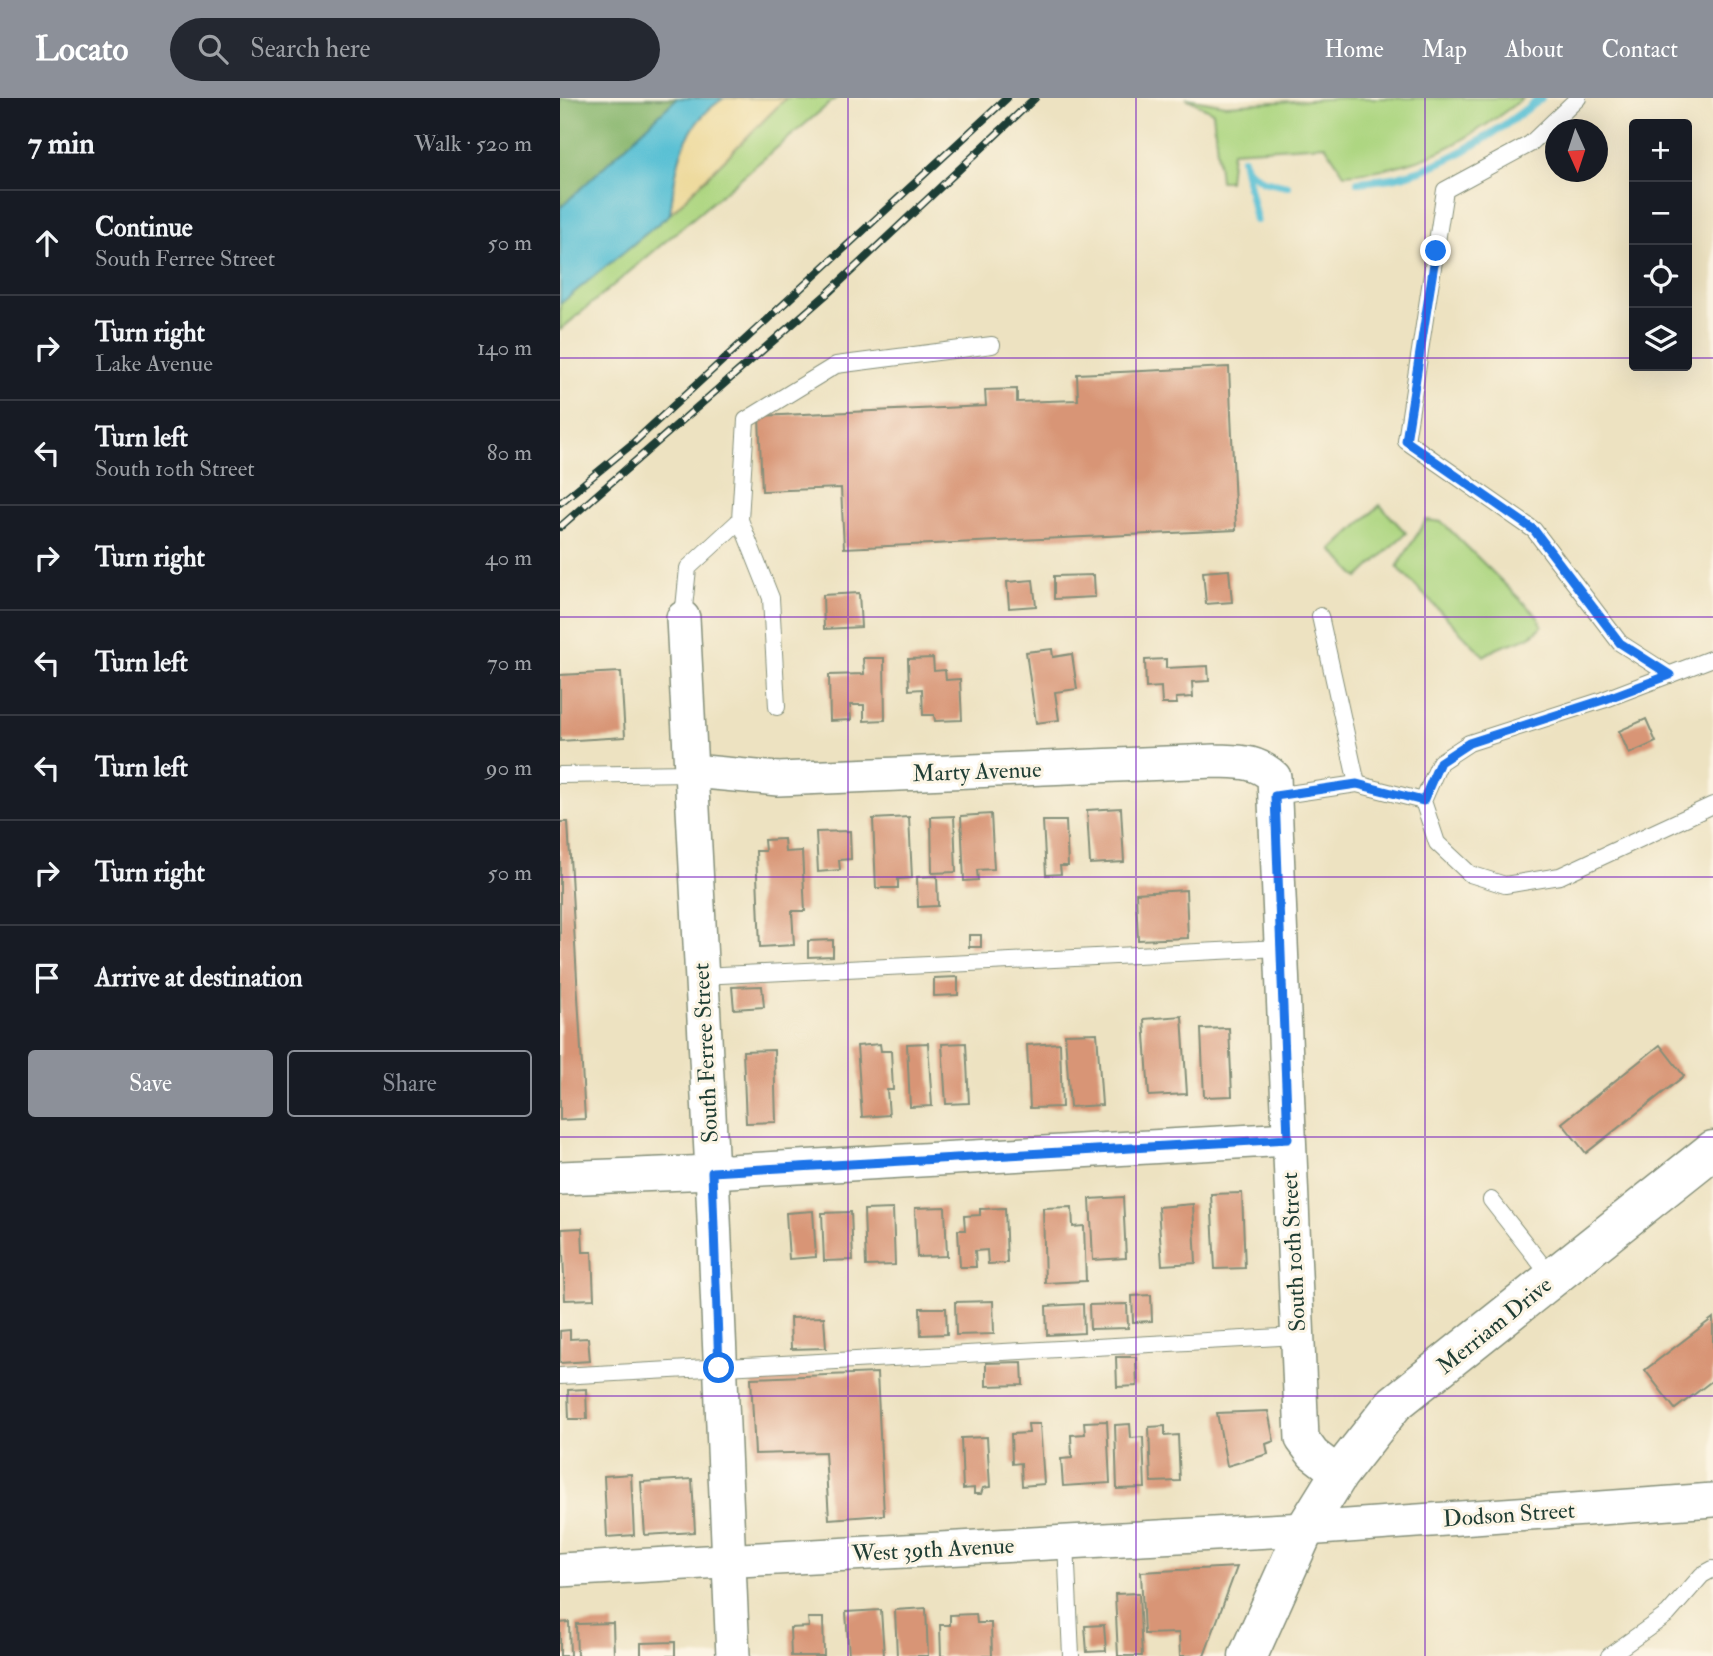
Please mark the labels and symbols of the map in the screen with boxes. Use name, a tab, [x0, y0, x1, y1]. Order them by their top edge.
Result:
north arrow	[1545, 119, 1608, 182]
route end	[1420, 235, 1451, 266]
street label: Marty Avenue	[912, 755, 1042, 788]
street label: South Ferree Street	[686, 962, 725, 1144]
street label: South 10th Street	[1275, 1171, 1312, 1332]
street label: Merriam Drive	[1431, 1270, 1558, 1381]
route start	[703, 1352, 734, 1383]
street label: Dodson Street	[1442, 1495, 1576, 1534]
street label: West 39th Avenue	[850, 1531, 1015, 1568]

